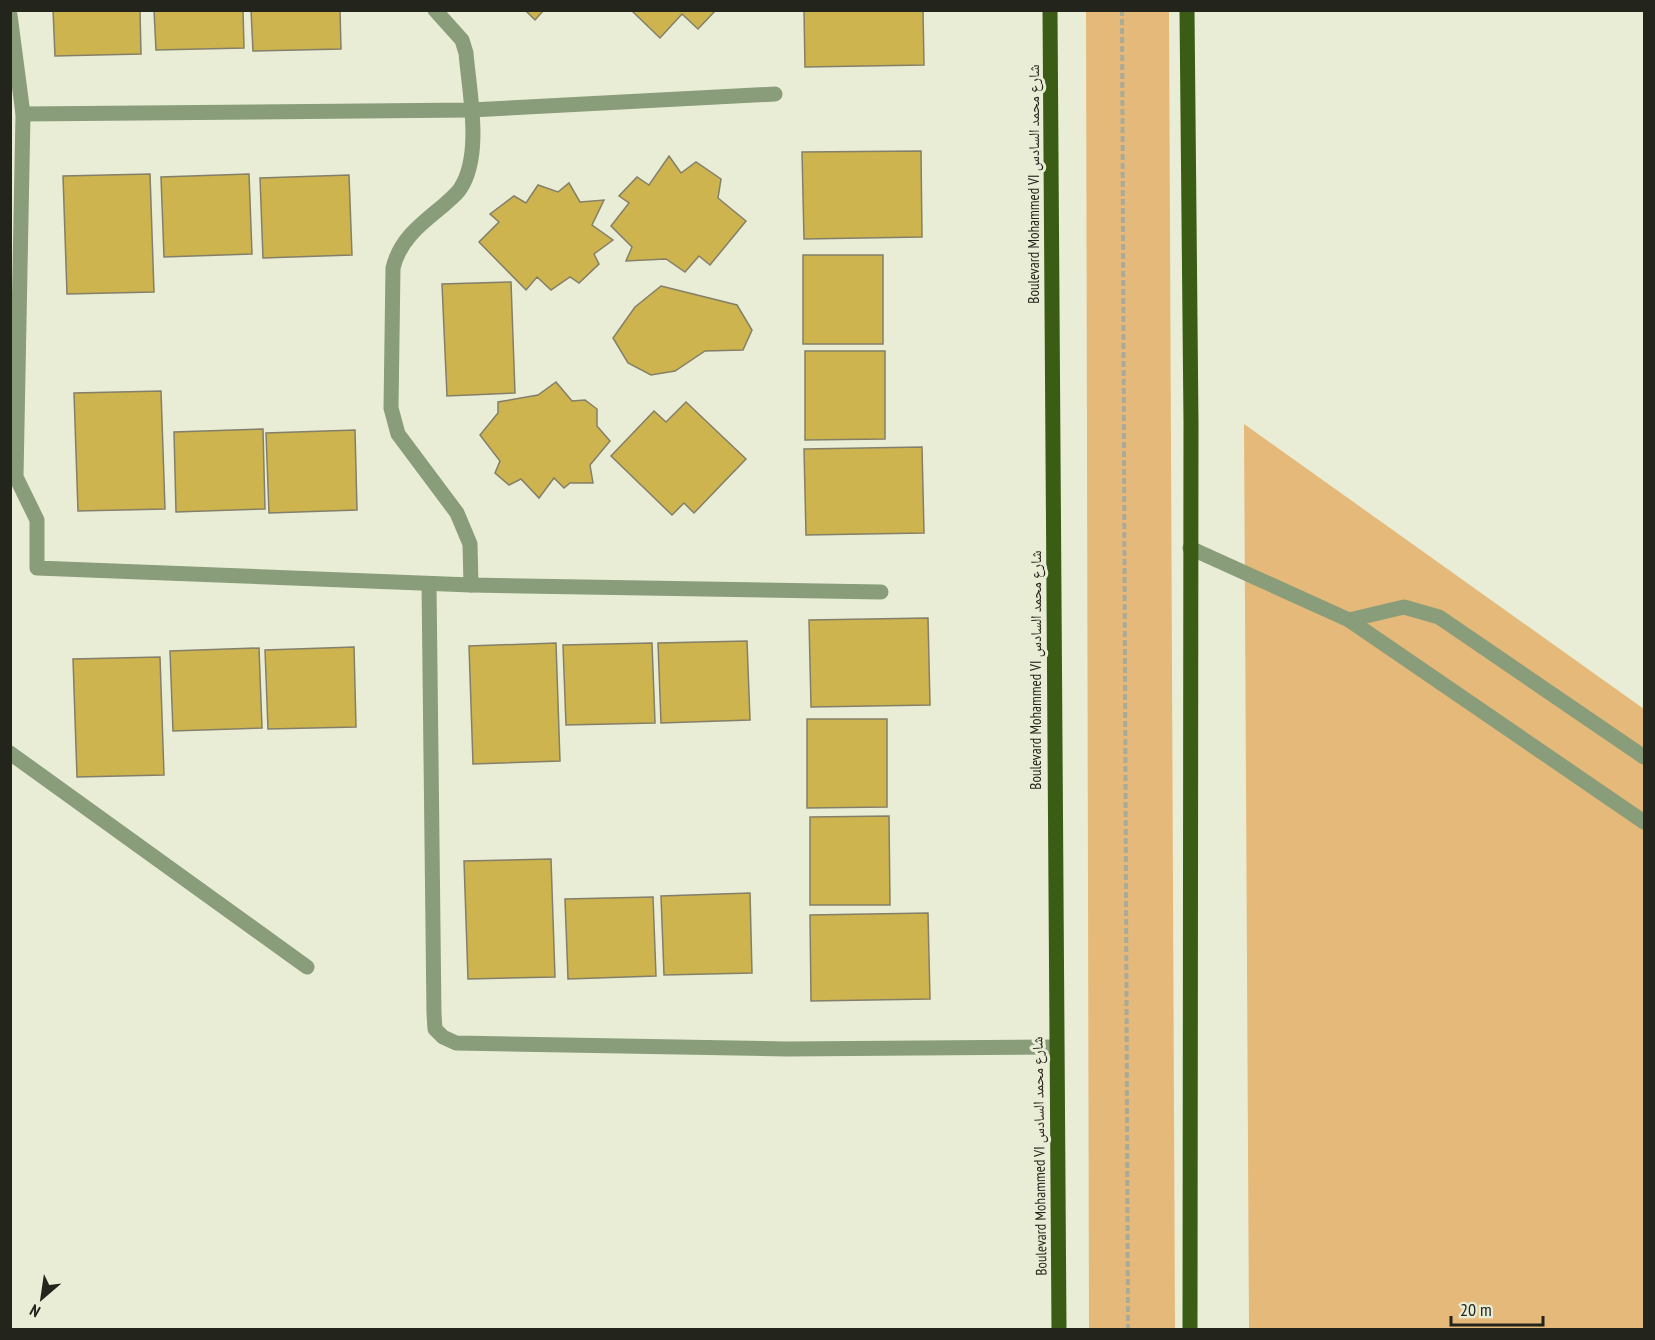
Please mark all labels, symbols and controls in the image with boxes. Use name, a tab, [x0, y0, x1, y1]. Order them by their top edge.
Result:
street label: Boulevard Mohammed VI شارع محمد السادس	[1024, 64, 1044, 304]
street label: Boulevard Mohammed VI شارع محمد السادس	[1026, 550, 1046, 790]
street label: Boulevard Mohammed VI شارع محمد السادس	[1027, 1036, 1052, 1276]
north arrow	[12, 1268, 72, 1328]
scale bar	[1451, 1289, 1542, 1327]
text: 20 m	[1460, 1298, 1492, 1321]
text: N	[26, 1300, 43, 1322]

